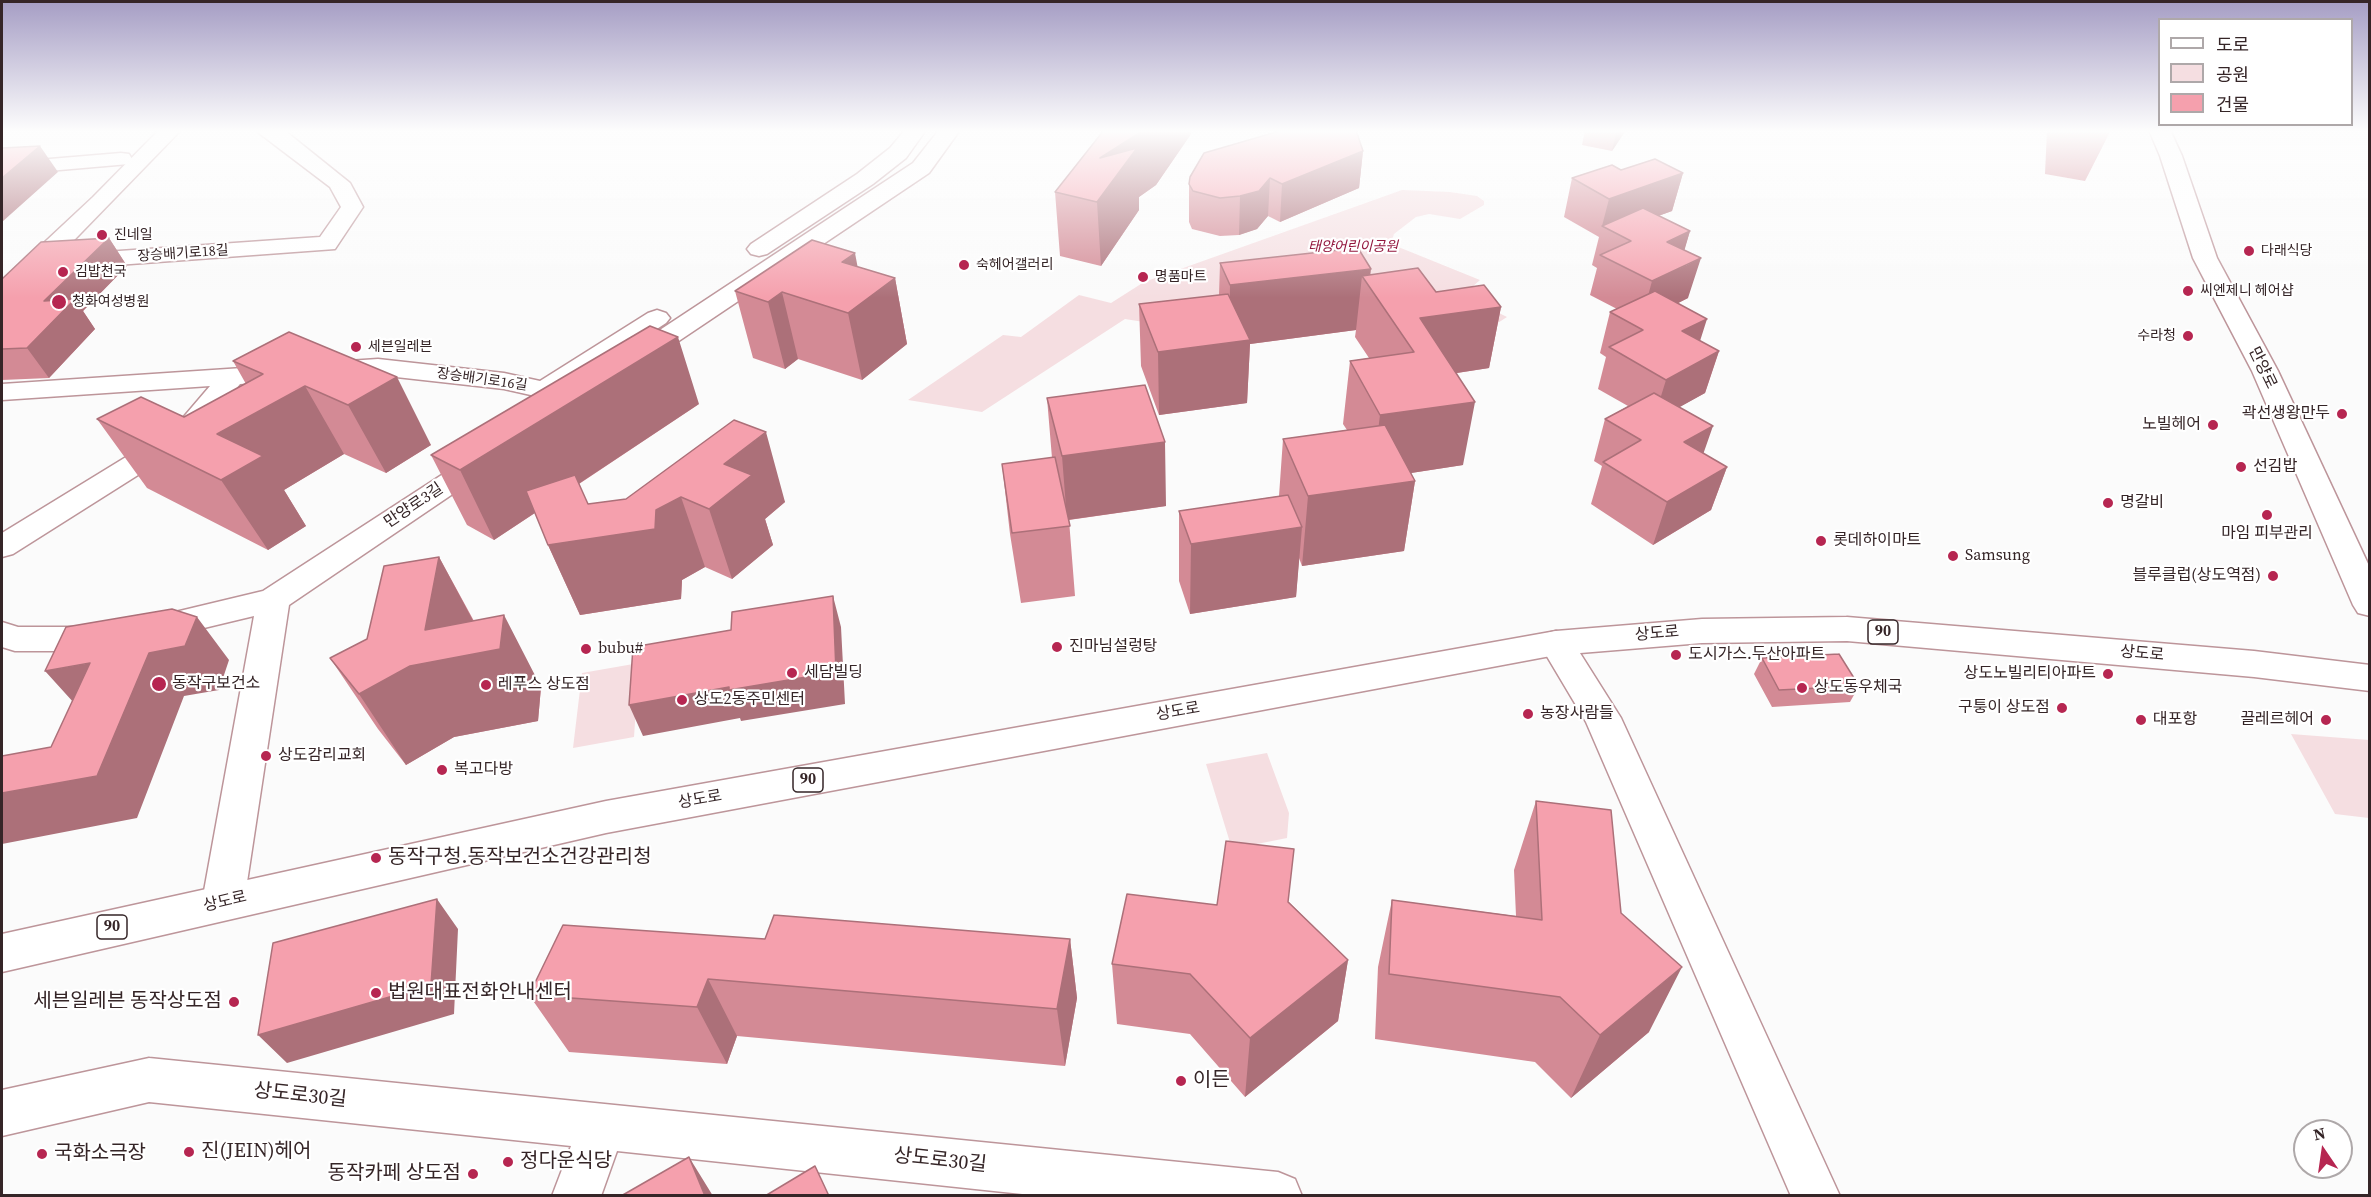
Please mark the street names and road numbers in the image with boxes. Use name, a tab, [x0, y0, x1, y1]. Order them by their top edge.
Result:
street label: 장승배기로18길	[137, 242, 229, 266]
street label: 만양로	[2244, 344, 2280, 392]
street label: 장승배기로16길	[436, 365, 528, 395]
street label: 만양로3길	[381, 479, 447, 533]
road number: 90	[1868, 620, 1898, 644]
street label: 상도로	[1634, 623, 1680, 645]
street label: 상도로	[2119, 643, 2165, 665]
street label: 상도로	[1155, 699, 1201, 725]
road number: 90	[793, 768, 823, 792]
street label: 상도로	[677, 787, 723, 813]
street label: 상도로	[201, 888, 249, 916]
road number: 90	[97, 915, 127, 939]
street label: 상도로30길	[252, 1079, 348, 1113]
street label: 상도로30길	[892, 1144, 988, 1178]

